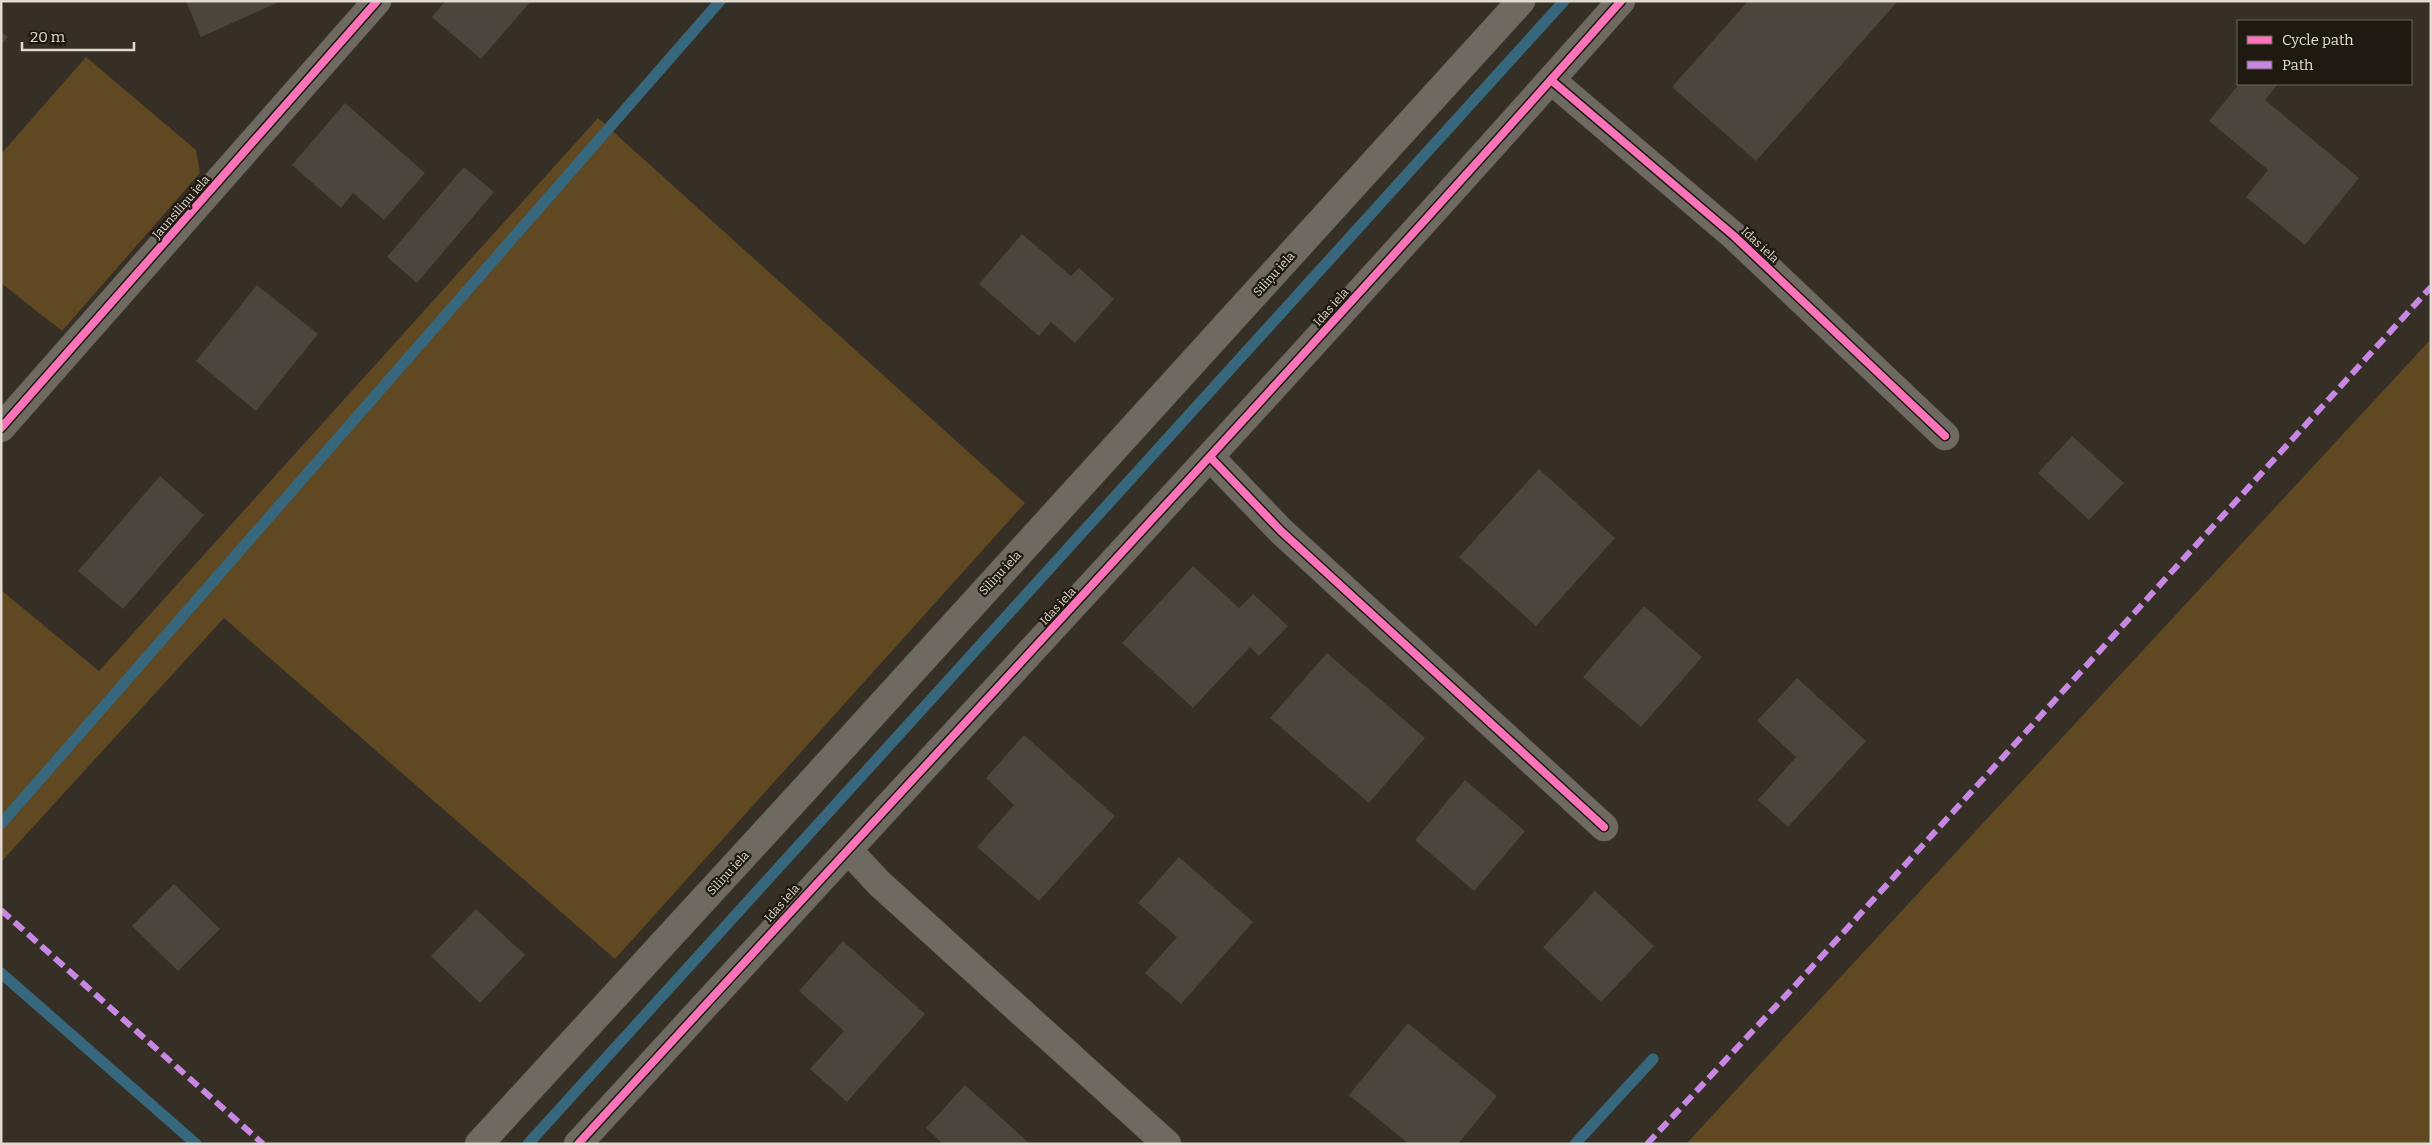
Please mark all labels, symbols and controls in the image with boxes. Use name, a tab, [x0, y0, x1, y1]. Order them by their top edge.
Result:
scale bar	[22, 20, 135, 52]
legend	[2237, 20, 2412, 85]
text: 20 m	[30, 28, 66, 46]
text: Cycle path	[2282, 31, 2354, 49]
text: Path	[2282, 56, 2314, 74]
street label: Jaunsiliņu iela	[149, 172, 213, 243]
street label: Idas iela	[1739, 224, 1782, 266]
street label: Siliņu iela	[1250, 249, 1299, 300]
street label: Idas iela	[1311, 285, 1352, 329]
street label: Siliņu iela	[976, 548, 1025, 599]
street label: Idas iela	[1037, 584, 1079, 627]
street label: Siliņu iela	[704, 848, 753, 899]
street label: Idas iela	[762, 881, 803, 925]

